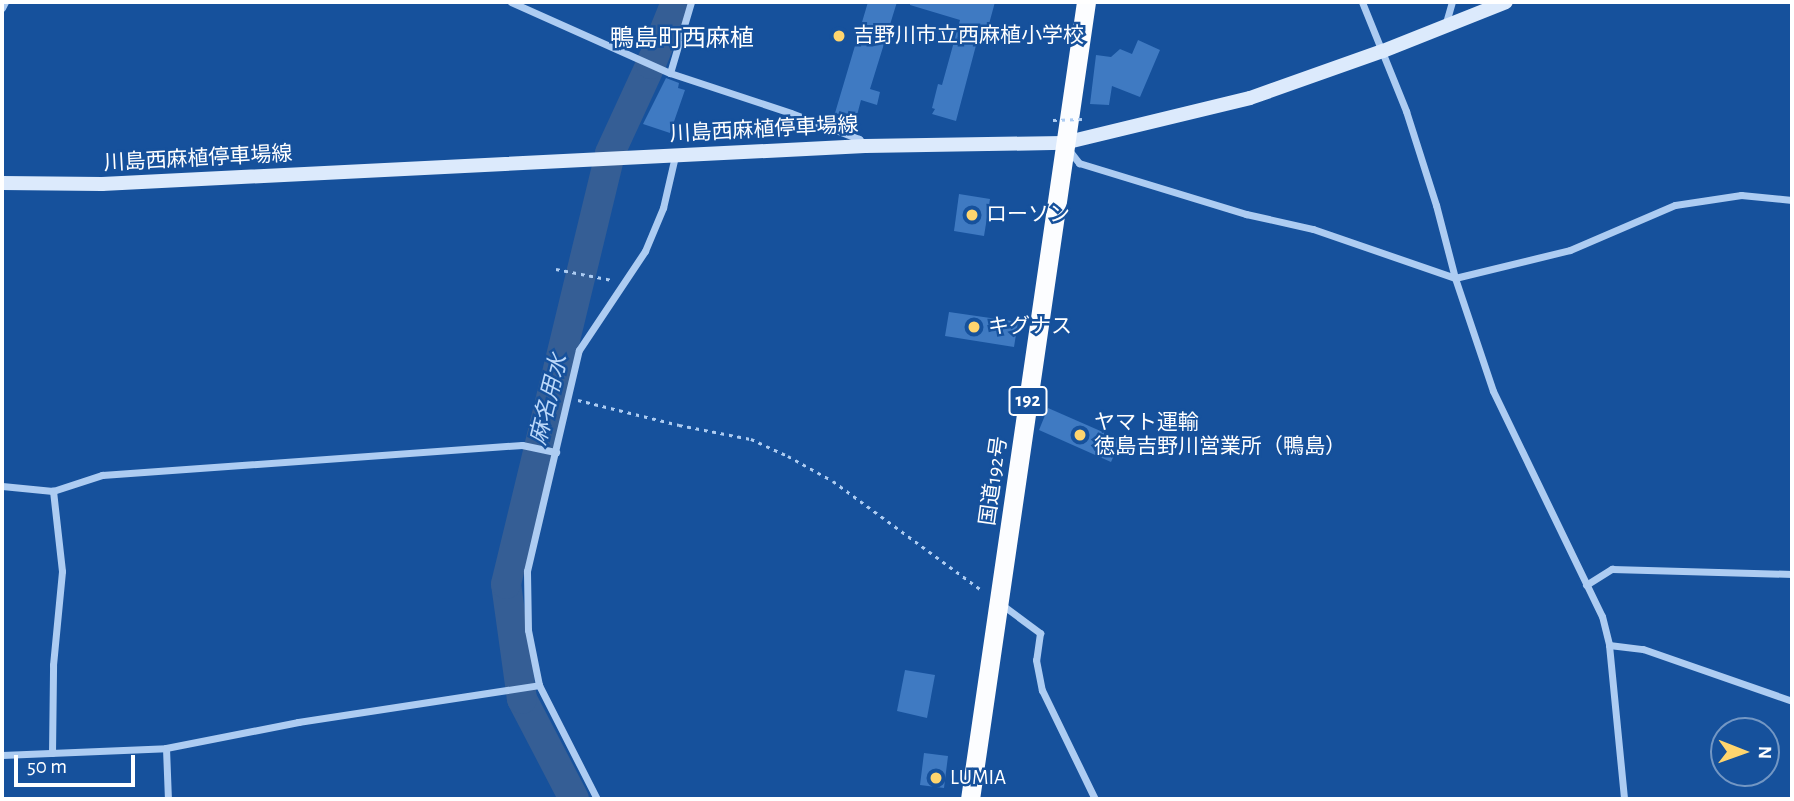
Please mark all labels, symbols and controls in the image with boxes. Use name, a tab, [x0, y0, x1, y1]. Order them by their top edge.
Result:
place label: 吉野川市立西麻植小学校	[853, 23, 1084, 49]
district label: 鴨島町西麻植	[610, 26, 754, 54]
marker: 吉野川市立西麻植小学校	[831, 28, 847, 44]
street label: 川島西麻植停車場線	[669, 112, 859, 148]
street label: 川島西麻植停車場線	[103, 141, 293, 177]
place label: ローソン	[986, 202, 1070, 228]
marker: ローソン	[964, 207, 980, 223]
place label: キグナス	[988, 314, 1072, 340]
marker: キグナス	[966, 319, 982, 335]
water label: 麻名用水	[525, 352, 575, 448]
road number: 192	[1007, 386, 1049, 416]
place label: ヤマト運輸 徳島吉野川営業所（鴨島）	[1094, 410, 1346, 460]
marker: ヤマト運輸 徳島吉野川営業所（鴨島）	[1072, 427, 1088, 443]
street label: 国道192号	[975, 435, 1013, 527]
north arrow	[1710, 717, 1780, 787]
scale bar	[18, 742, 138, 786]
text: N	[1755, 746, 1774, 759]
text: 50 m	[27, 756, 67, 777]
place label: LUMIA	[950, 765, 1006, 791]
marker: LUMIA	[928, 770, 944, 786]

